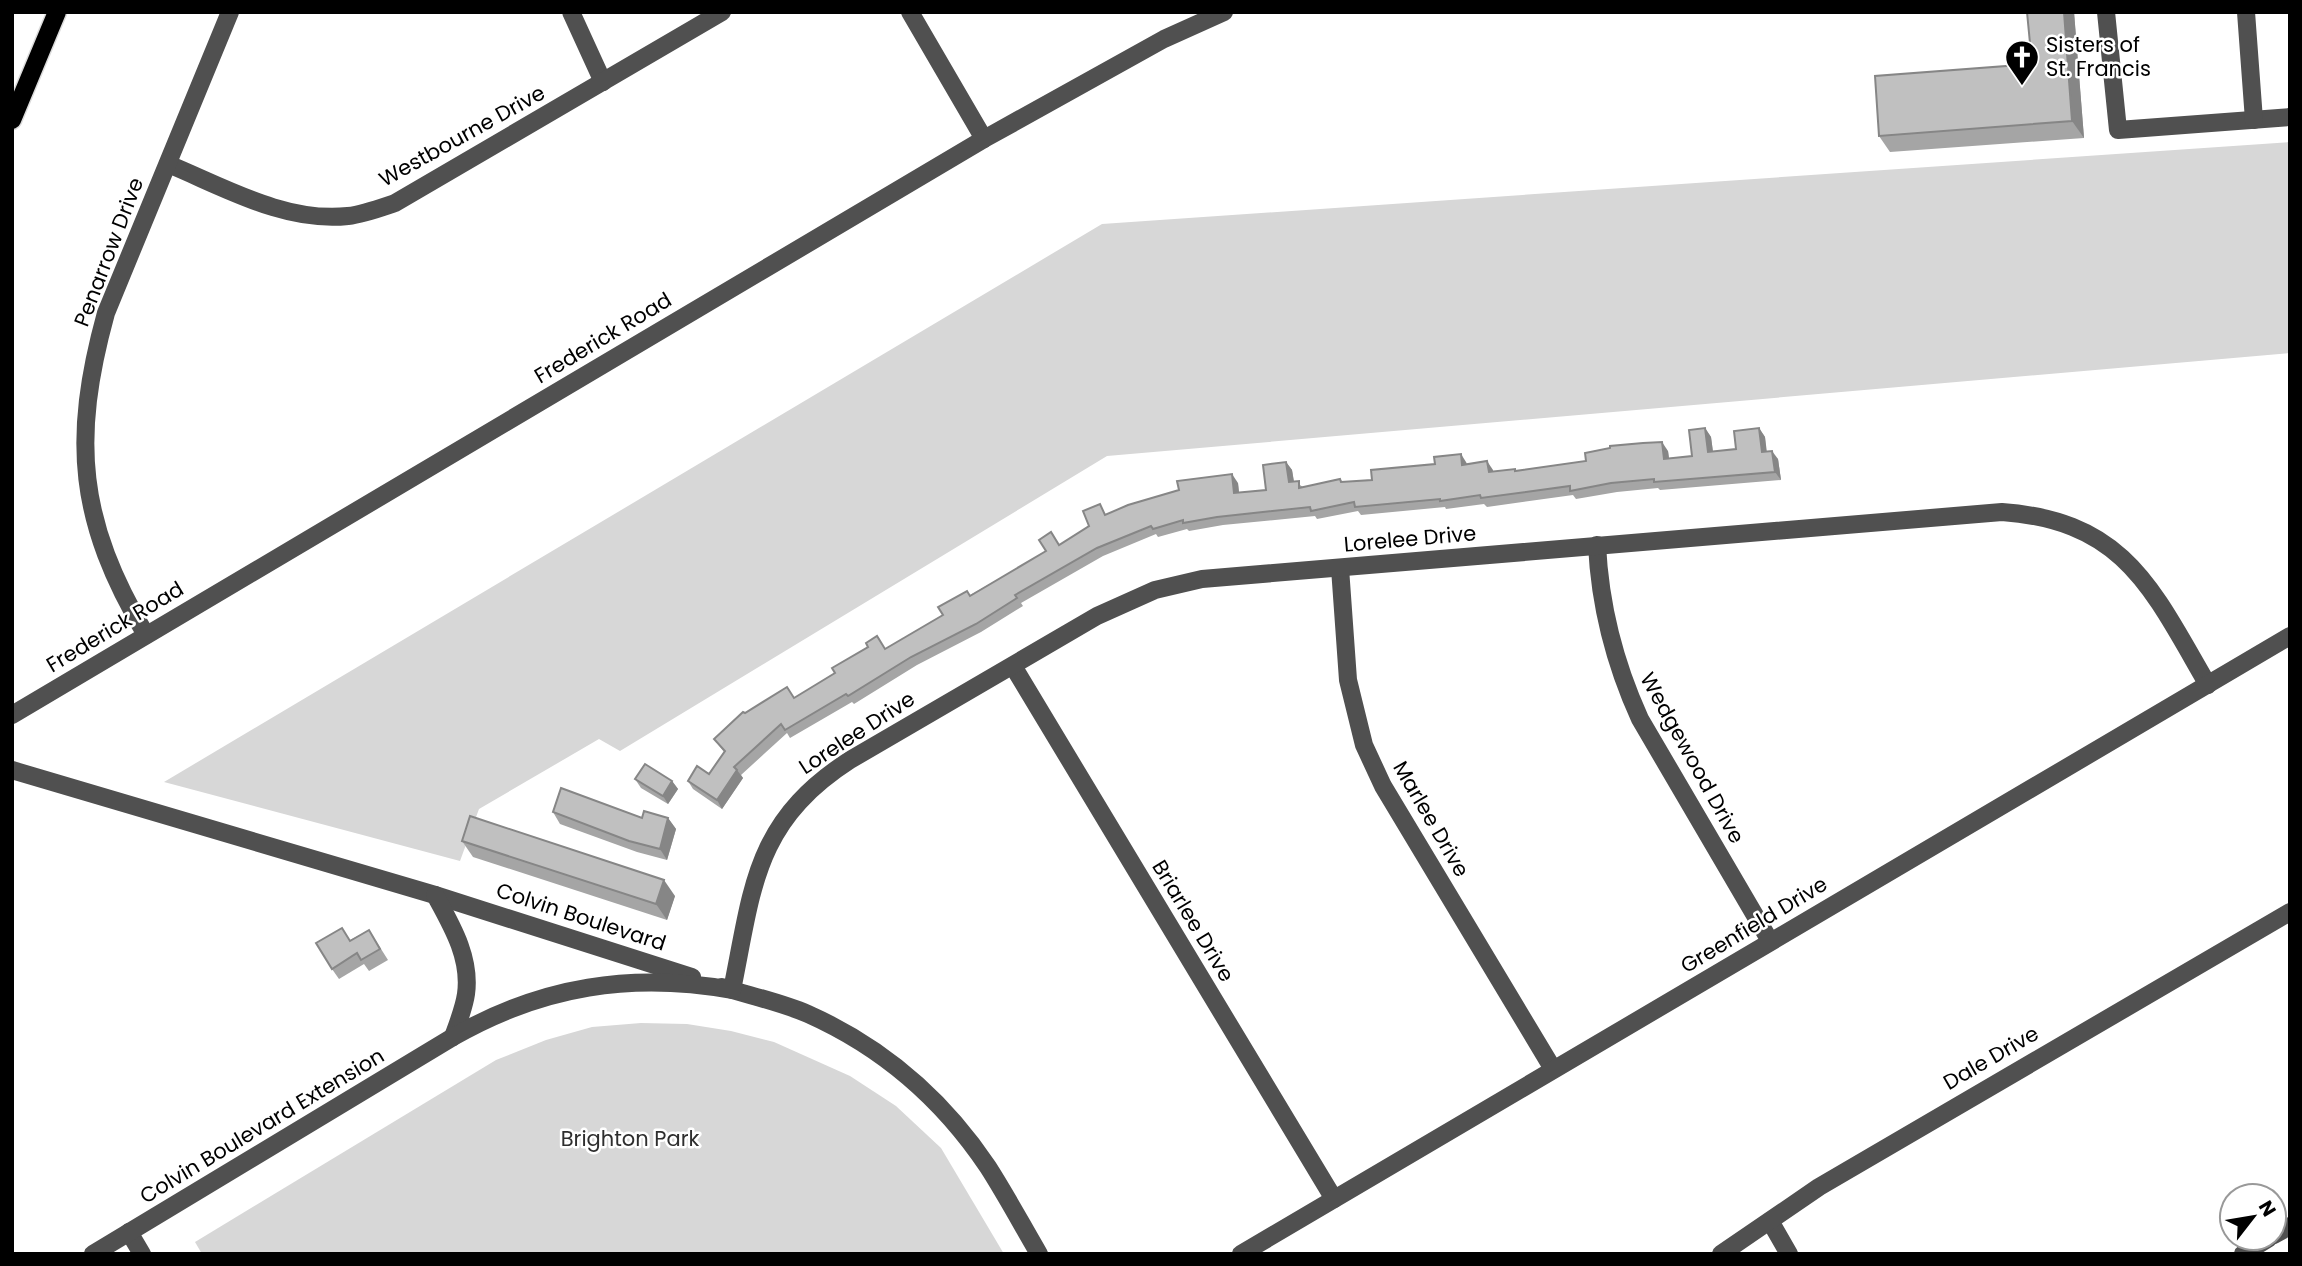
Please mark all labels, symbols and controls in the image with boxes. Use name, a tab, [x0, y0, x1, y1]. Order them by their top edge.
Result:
place label: Sisters of St. Francis	[2046, 30, 2151, 83]
church icon: Sisters of St. Francis	[2003, 38, 2041, 87]
street label: Westbourne Drive	[373, 78, 550, 193]
street label: Penarrow Drive	[67, 173, 150, 330]
street label: Frederick Road	[529, 285, 677, 390]
street label: Lorelee Drive	[1343, 518, 1477, 559]
street label: Frederick Road	[41, 574, 189, 679]
street label: Wedgewood Drive	[1633, 667, 1752, 849]
street label: Lorelee Drive	[793, 684, 920, 781]
street label: Marlee Drive	[1386, 755, 1476, 882]
street label: Briarlee Drive	[1146, 854, 1241, 987]
street label: Greenfield Drive	[1675, 869, 1833, 980]
street label: Colvin Boulevard	[493, 875, 670, 958]
street label: Dale Drive	[1938, 1019, 2044, 1096]
street label: Colvin Boulevard Extension	[134, 1041, 389, 1210]
park label: Brighton Park	[561, 1124, 699, 1153]
north arrow	[2218, 1182, 2288, 1252]
text: N	[2252, 1195, 2282, 1222]

